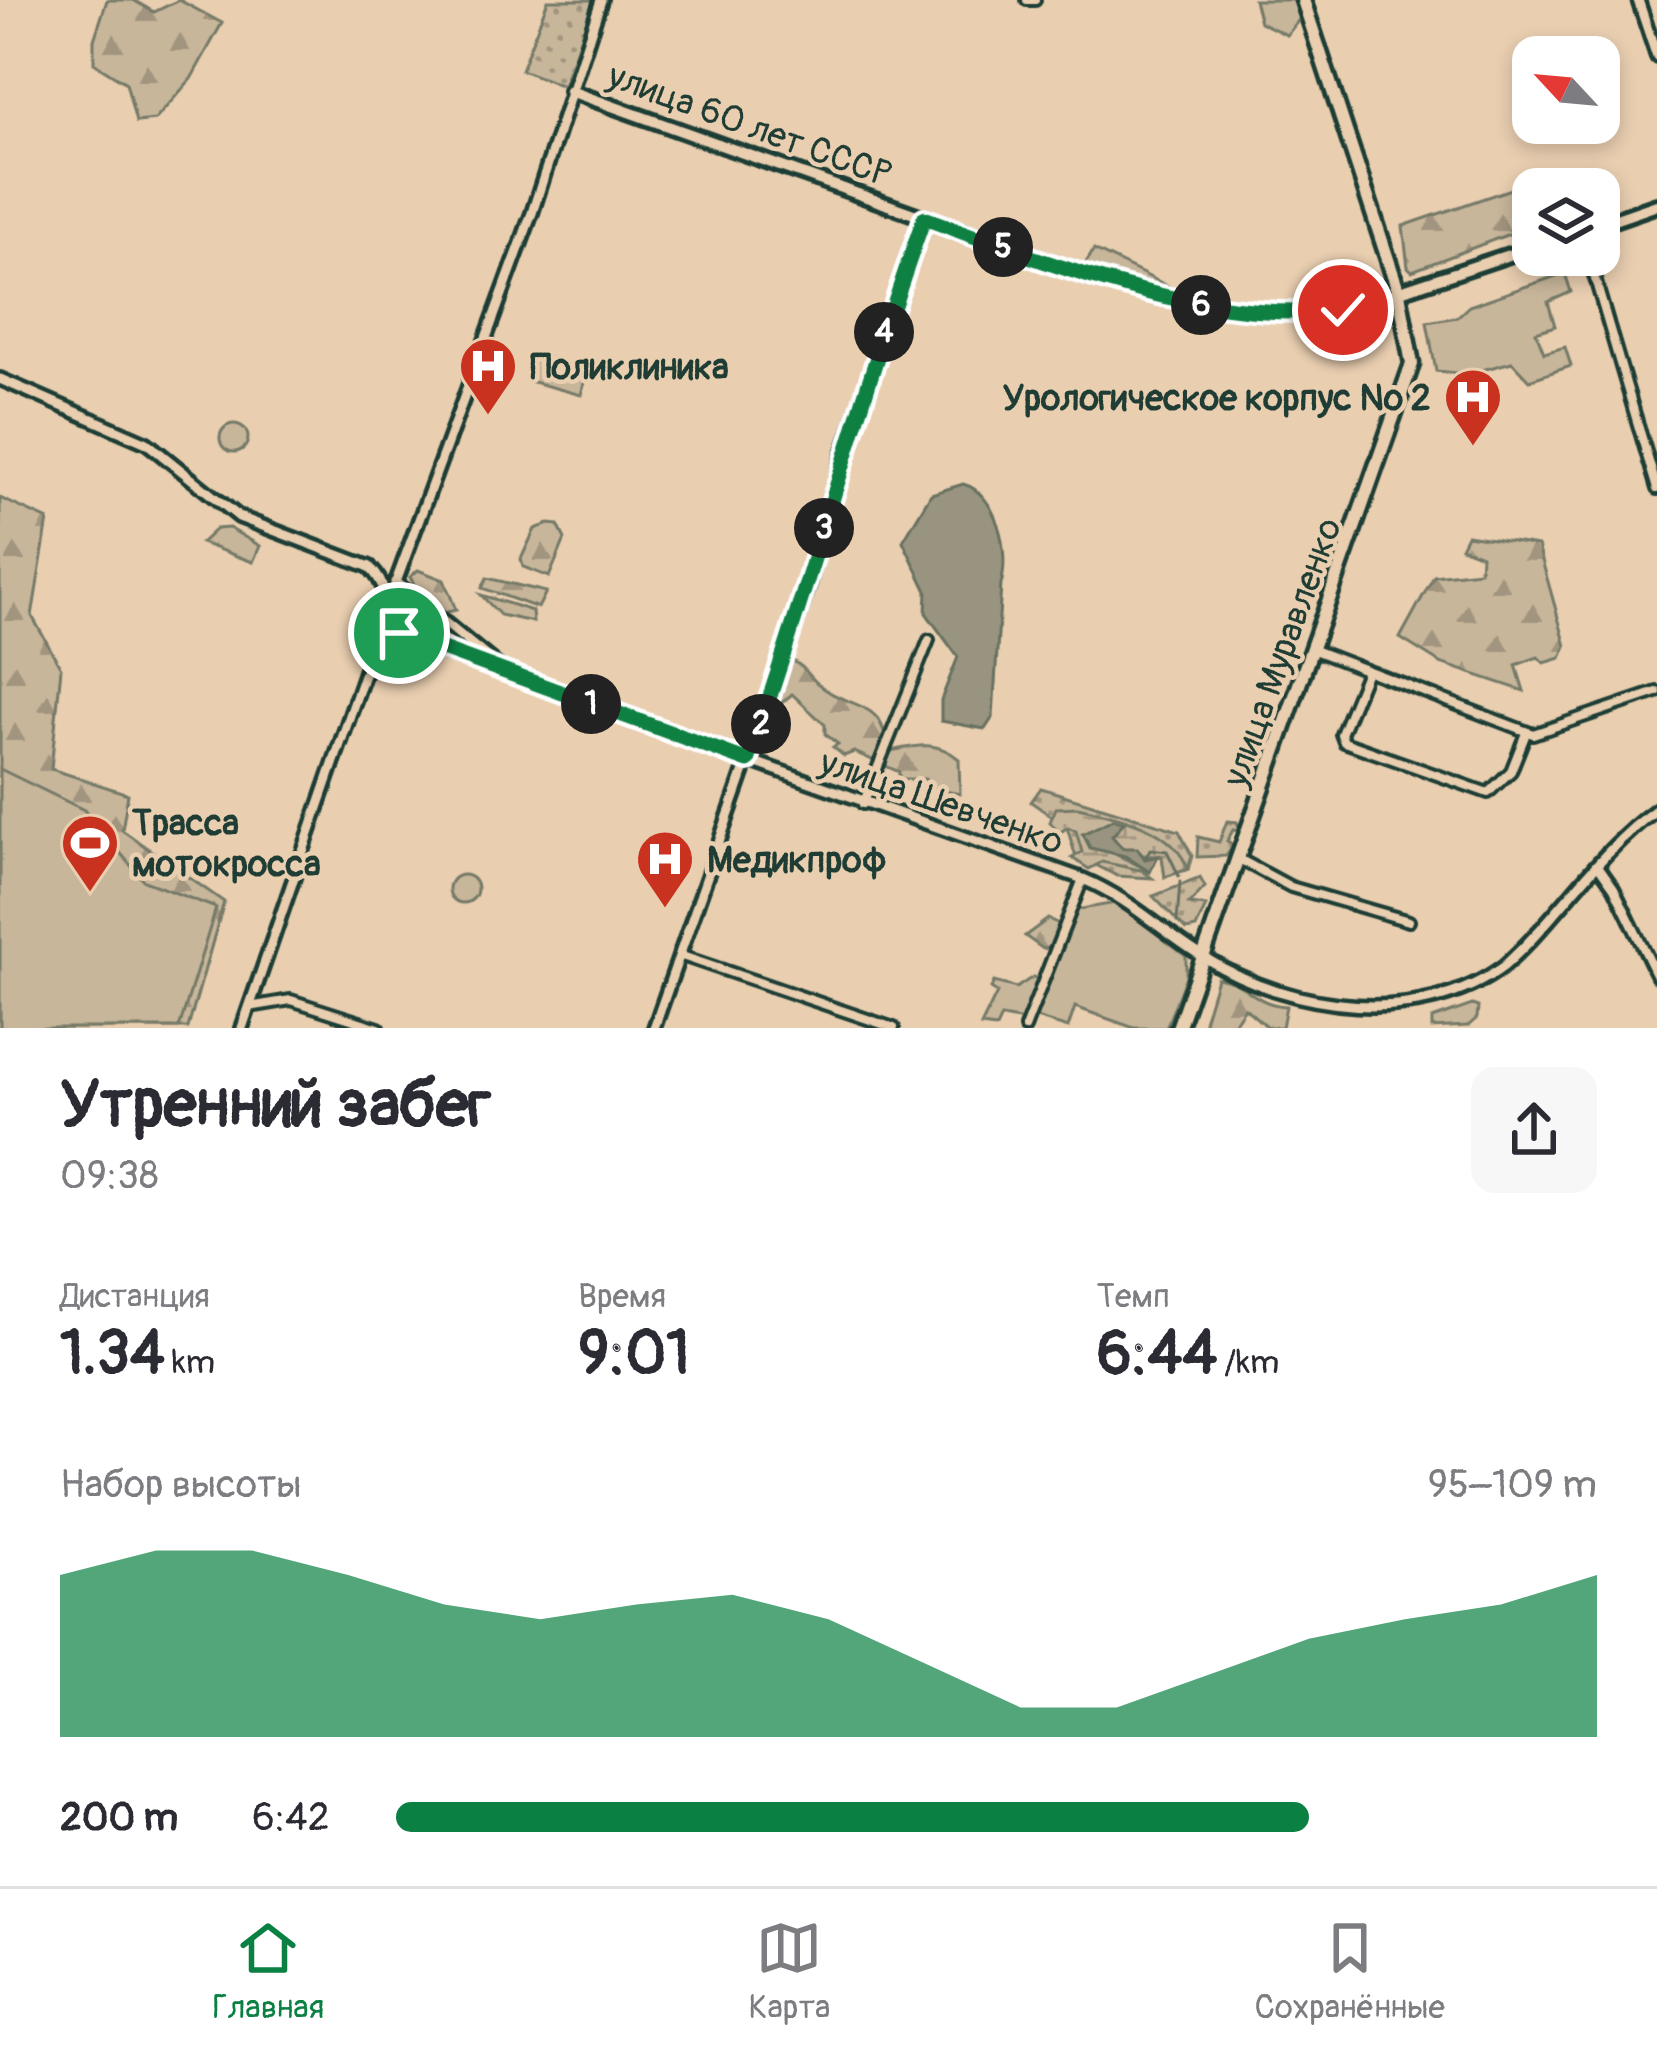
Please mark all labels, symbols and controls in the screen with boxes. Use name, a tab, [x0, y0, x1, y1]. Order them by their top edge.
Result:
north arrow	[1512, 36, 1620, 144]
map controls	[1512, 36, 1620, 276]
street label: улица 60 лет СССР	[601, 53, 897, 198]
button: layers	[1512, 168, 1620, 276]
pin: 5	[973, 217, 1033, 277]
text: 5	[994, 226, 1012, 267]
pin	[1292, 259, 1394, 361]
pin: 6	[1171, 275, 1231, 335]
icon: check	[1310, 277, 1376, 343]
text: 6	[1191, 284, 1211, 325]
pin: 4	[854, 302, 914, 362]
text: 4	[874, 311, 894, 352]
hospital icon: Поликлиника	[457, 335, 519, 417]
place label: Поликлиника	[530, 345, 729, 390]
hospital icon: Урологическое корпус № 2	[1442, 366, 1504, 448]
place label: Урологическое корпус № 2	[1003, 376, 1431, 421]
pin: 3	[794, 498, 854, 558]
text: 3	[815, 507, 833, 548]
street label: улица Муравленко	[1213, 512, 1352, 794]
pin	[348, 582, 450, 684]
icon: arrive	[366, 600, 432, 666]
pin: 1	[561, 674, 621, 734]
text: 1	[585, 683, 597, 724]
pin: 2	[731, 694, 791, 754]
text: 2	[752, 703, 770, 744]
street label: улица Шевченко	[813, 739, 1069, 865]
place label: Трасса мотокросса	[132, 801, 321, 887]
sports icon: Трасса мотокросса	[59, 812, 121, 894]
hospital icon: Медикпроф	[634, 828, 696, 910]
place label: Медикпроф	[707, 838, 887, 883]
text: Утренний забег	[60, 1064, 491, 1147]
button: share	[1471, 1067, 1597, 1193]
text: 09:38	[60, 1151, 159, 1200]
text: Дистанция	[60, 1276, 210, 1317]
text: Время	[578, 1276, 666, 1317]
text: Темп	[1097, 1276, 1170, 1317]
text: 1.34	[60, 1317, 165, 1392]
text: 9:01	[578, 1317, 690, 1392]
text: 6:44	[1097, 1317, 1217, 1392]
text: km	[165, 1342, 215, 1383]
text: /km	[1217, 1342, 1279, 1383]
text: Набор высоты	[60, 1460, 302, 1509]
text: 95–109 m	[1428, 1460, 1597, 1509]
text: 200 m	[60, 1793, 178, 1842]
text: 6:42	[252, 1793, 330, 1842]
tab: Главная	[212, 1915, 324, 2028]
tab: Карта	[749, 1915, 830, 2028]
tab: Сохранённые	[1255, 1915, 1445, 2028]

